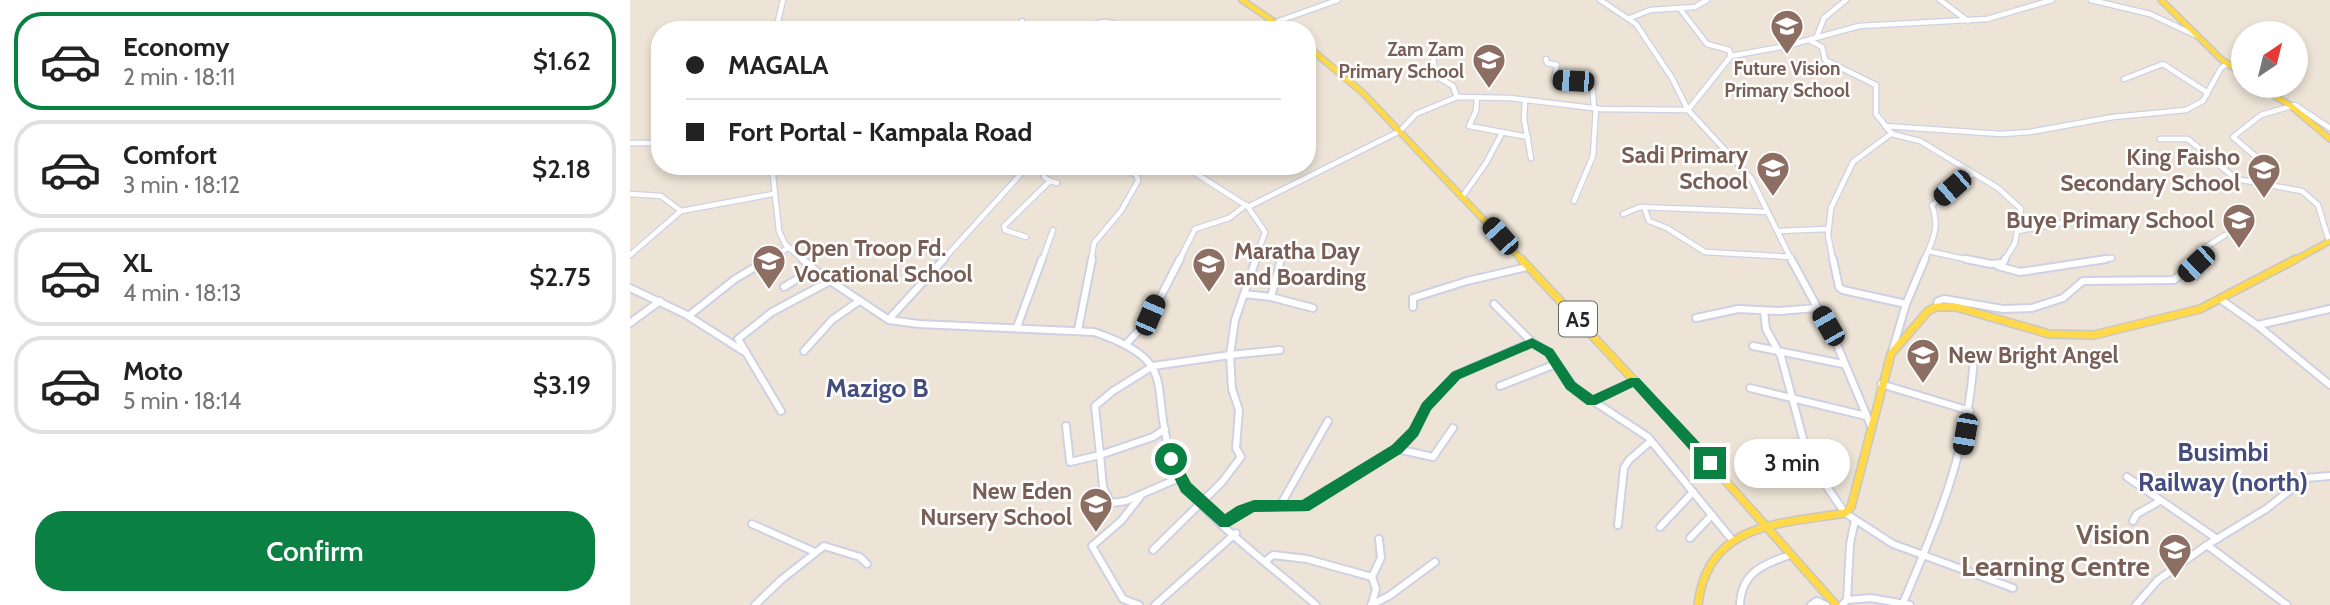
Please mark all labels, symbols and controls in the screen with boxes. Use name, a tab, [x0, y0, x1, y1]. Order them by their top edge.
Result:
school or university icon: Future Vision Primary School	[1768, 7, 1806, 56]
north arrow	[2231, 21, 2308, 98]
map controls	[2231, 21, 2308, 98]
icon: car	[39, 30, 102, 93]
text: Economy	[123, 31, 229, 63]
place label: Zam Zam Primary School	[1338, 38, 1464, 83]
school or university icon: Zam Zam Primary School	[1470, 41, 1508, 90]
text: $1.62	[533, 45, 591, 77]
text: MAGALA	[728, 49, 828, 81]
place label: Future Vision Primary School	[1724, 57, 1850, 102]
text: 2 min · 18:11	[123, 63, 235, 91]
car	[1552, 69, 1595, 93]
text: Fort Portal - Kampala Road	[728, 116, 1032, 148]
icon: car	[39, 138, 102, 201]
text: Comfort	[123, 139, 217, 171]
place label: Sadi Primary School	[1621, 141, 1749, 195]
place label: King Faisho Secondary School	[2060, 143, 2240, 197]
school or university icon: Sadi Primary School	[1754, 149, 1792, 198]
school or university icon: King Faisho Secondary School	[2245, 151, 2283, 200]
text: $2.18	[532, 153, 591, 185]
car	[1930, 166, 1975, 210]
text: 3 min · 18:12	[123, 171, 240, 199]
school or university icon: Buye Primary School	[2220, 201, 2258, 250]
place label: Buye Primary School	[2006, 206, 2214, 234]
car	[1479, 213, 1522, 259]
place label: Open Troop Fd. Vocational School	[794, 234, 973, 288]
place label: Maratha Day and Boarding	[1234, 237, 1366, 291]
school or university icon: Open Troop Fd. Vocational School	[750, 242, 788, 291]
car	[2174, 242, 2219, 286]
school or university icon: Maratha Day and Boarding	[1190, 245, 1228, 294]
icon: car	[39, 246, 102, 309]
text: XL	[123, 247, 152, 279]
text: $2.75	[529, 261, 591, 293]
text: 4 min · 18:13	[123, 279, 241, 307]
car	[1133, 292, 1168, 338]
road number: A5	[1559, 302, 1597, 336]
car	[1809, 303, 1848, 349]
school or university icon: New Bright Angel	[1904, 336, 1942, 385]
place label: New Bright Angel	[1948, 341, 2119, 369]
icon: car	[39, 354, 102, 417]
text: Moto	[123, 355, 183, 387]
text: $3.19	[533, 369, 591, 401]
district label: Mazigo B	[826, 372, 928, 404]
text: 5 min · 18:14	[123, 387, 241, 415]
car	[1952, 411, 1979, 457]
district label: Busimbi Railway (north)	[2138, 436, 2308, 498]
callout: 3 min	[1734, 438, 1850, 488]
route start	[1155, 443, 1187, 475]
route end	[1694, 447, 1726, 479]
text: 3 min	[1764, 449, 1820, 477]
place label: New Eden Nursery School	[920, 477, 1072, 531]
school or university icon: New Eden Nursery School	[1077, 485, 1115, 534]
button: Confirm	[35, 511, 595, 591]
place label: Vision Learning Centre	[1961, 517, 2150, 583]
school or university icon: Vision Learning Centre	[2156, 531, 2194, 580]

